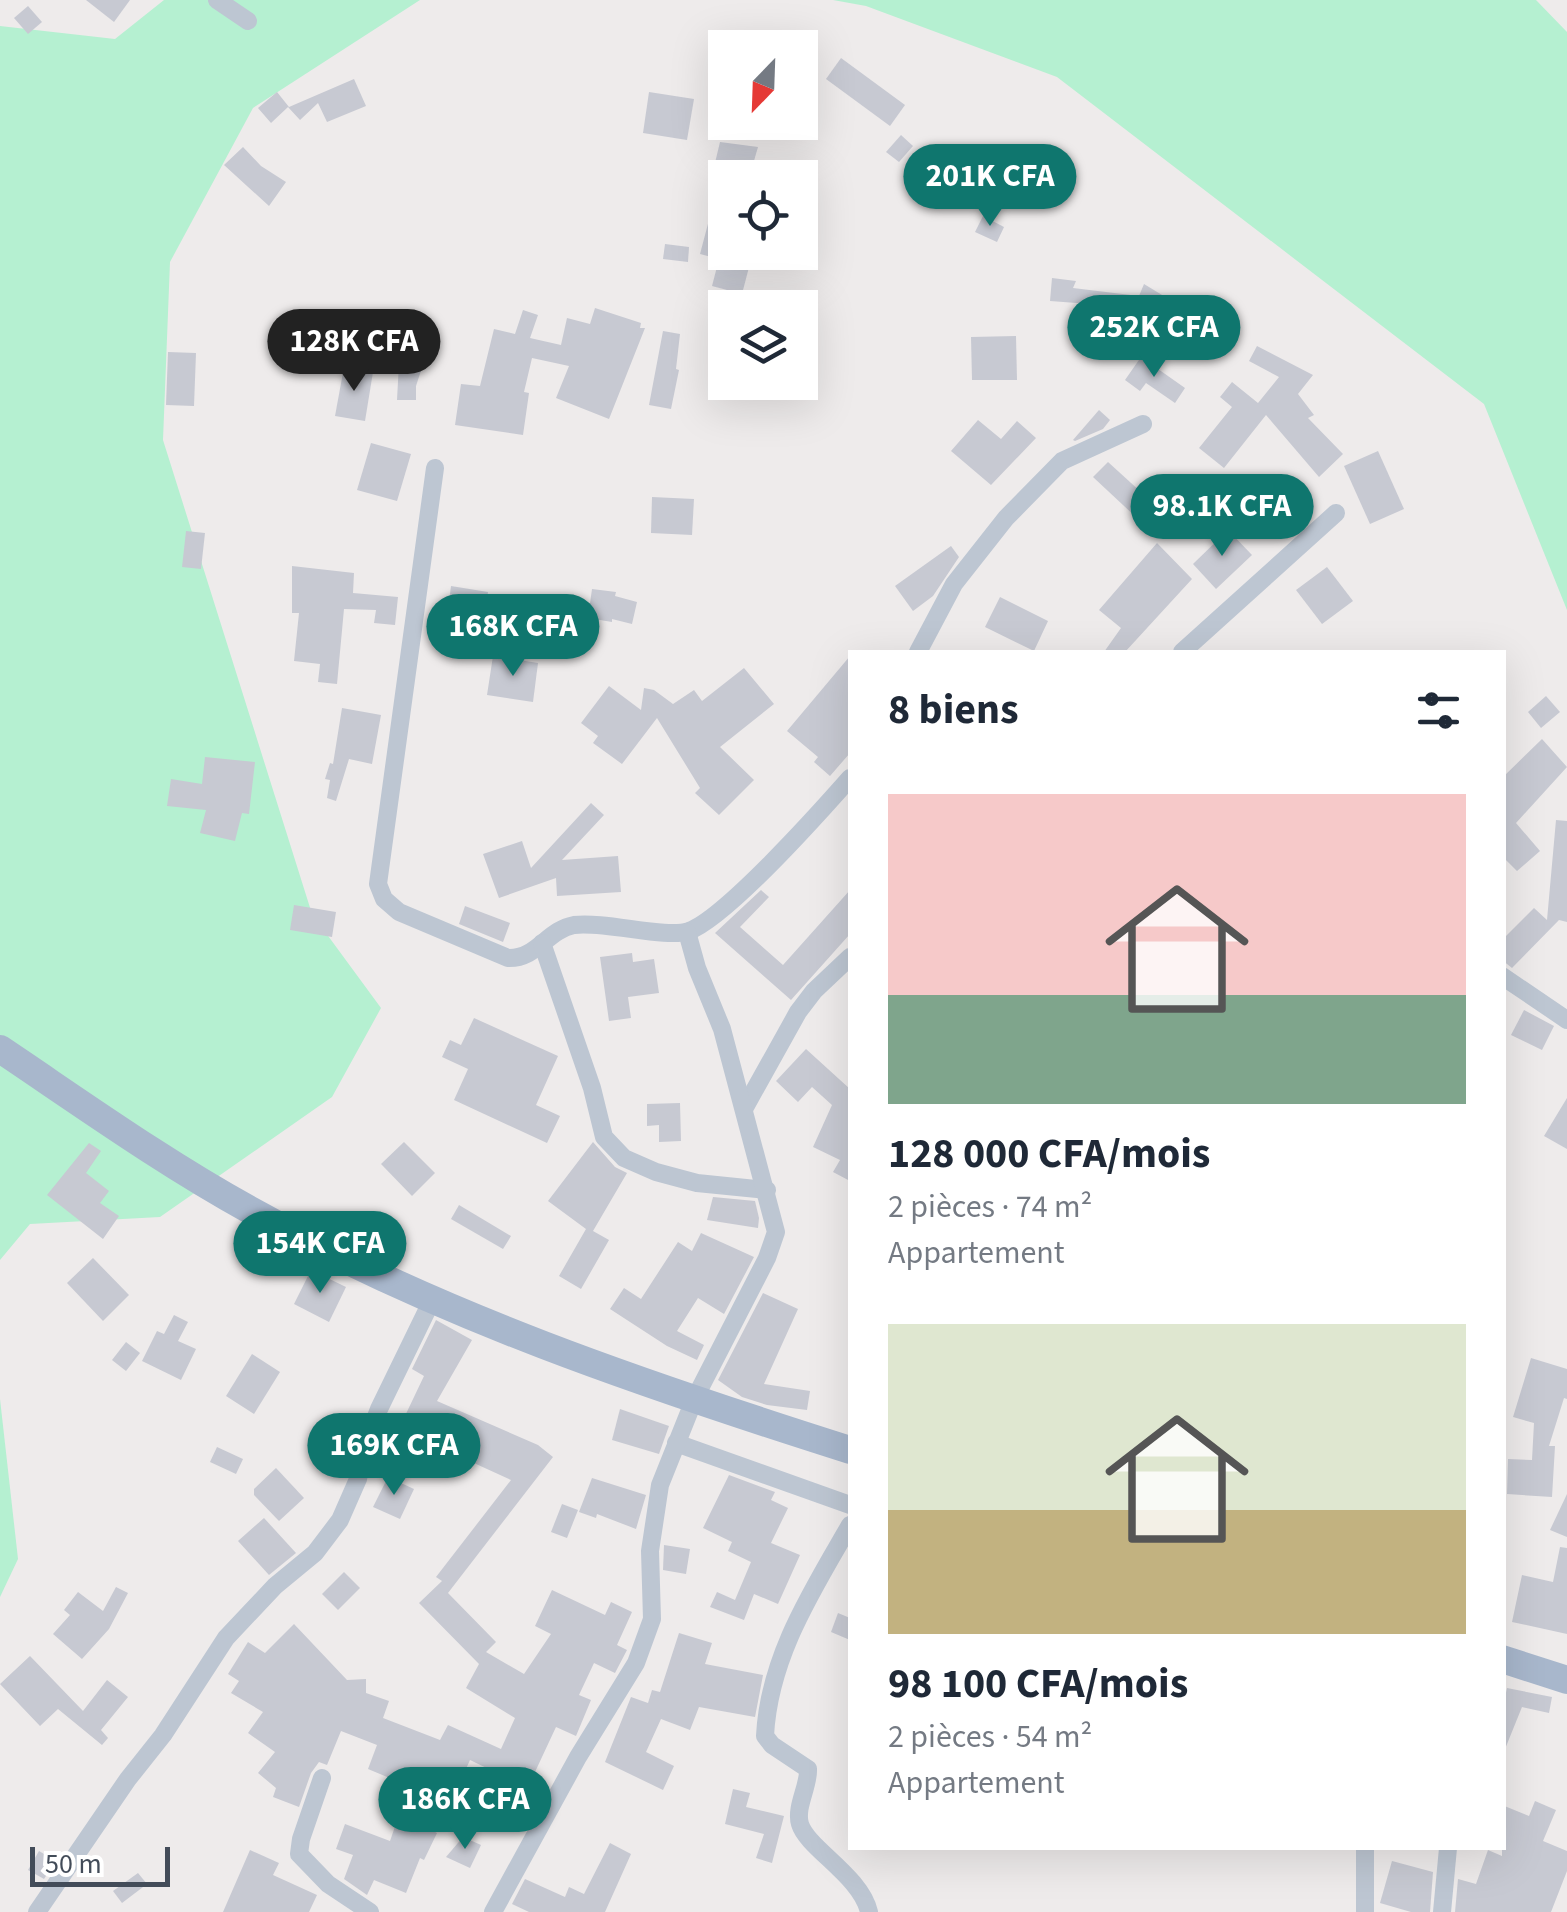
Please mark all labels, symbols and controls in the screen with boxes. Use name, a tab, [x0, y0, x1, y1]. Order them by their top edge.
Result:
north arrow	[708, 30, 818, 140]
map controls	[708, 30, 818, 400]
pin: 201K CFA	[887, 144, 1093, 229]
text: 201K CFA	[925, 153, 1055, 199]
button: locate	[708, 160, 818, 270]
button: layers	[708, 290, 818, 400]
pin: 252K CFA	[1051, 295, 1257, 380]
text: 252K CFA	[1089, 304, 1219, 350]
pin: 128K CFA	[251, 309, 457, 394]
text: 128K CFA	[289, 318, 419, 364]
pin: 98.1K CFA	[1108, 474, 1336, 559]
text: 98.1K CFA	[1153, 483, 1291, 529]
pin: 168K CFA	[410, 594, 616, 679]
text: 168K CFA	[448, 603, 578, 649]
text: 8 biens	[888, 680, 1019, 740]
icon: filters	[1411, 683, 1466, 738]
icon: home	[1087, 859, 1267, 1039]
text: 128 000 CFA/mois	[888, 1124, 1210, 1184]
text: 2 pièces · 74 m²	[888, 1184, 1092, 1230]
pin: 154K CFA	[217, 1211, 423, 1296]
text: 154K CFA	[255, 1220, 385, 1266]
text: Appartement	[888, 1230, 1065, 1276]
icon: home	[1087, 1389, 1267, 1569]
pin: 169K CFA	[291, 1413, 497, 1498]
text: 169K CFA	[329, 1422, 459, 1468]
text: 98 100 CFA/mois	[888, 1654, 1188, 1714]
text: 2 pièces · 54 m²	[888, 1714, 1092, 1760]
text: Appartement	[888, 1760, 1065, 1806]
pin: 186K CFA	[362, 1767, 568, 1852]
text: 186K CFA	[400, 1776, 530, 1822]
scale bar	[30, 1842, 170, 1886]
text: 50 m	[45, 1844, 102, 1884]

